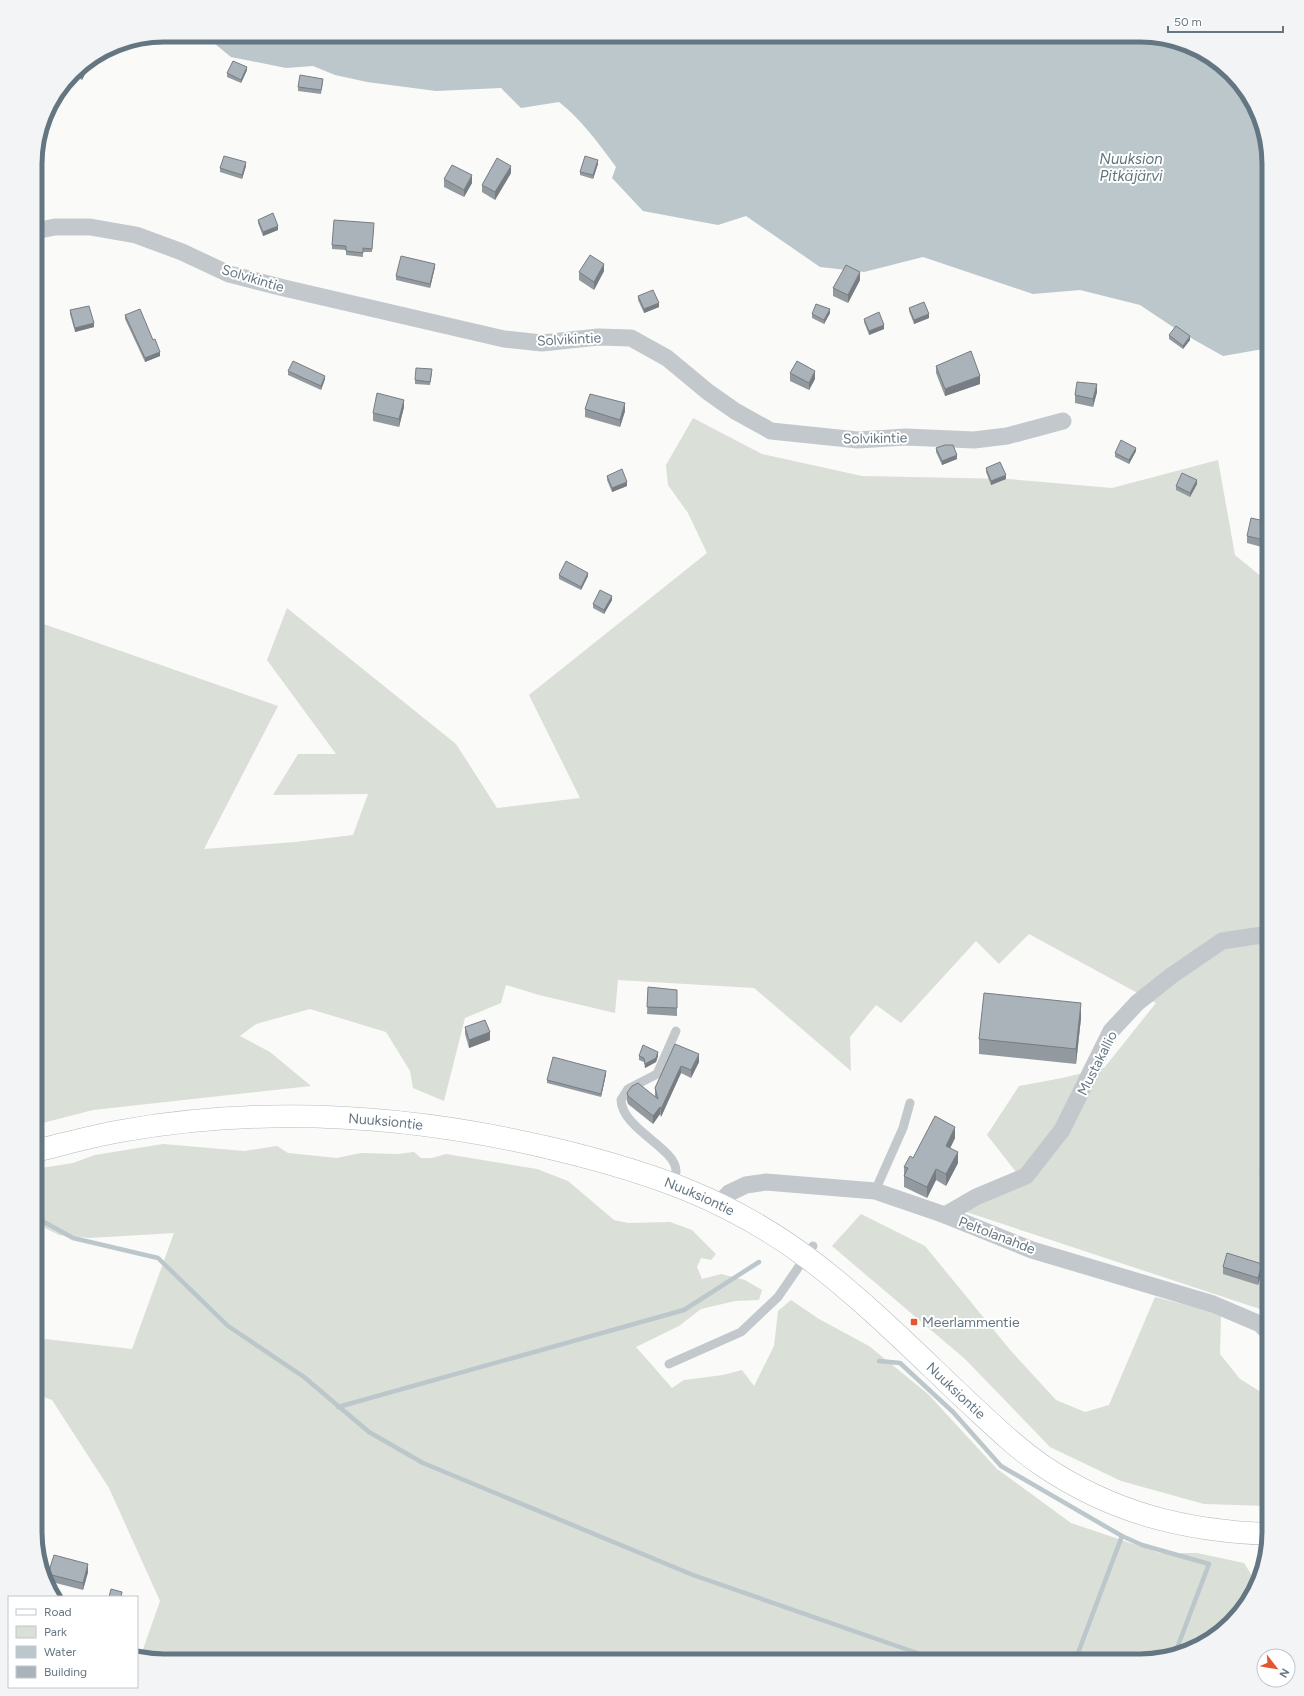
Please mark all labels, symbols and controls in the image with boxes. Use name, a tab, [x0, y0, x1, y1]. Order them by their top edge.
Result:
scale bar	[1168, 8, 1283, 34]
text: 50 m	[1174, 15, 1202, 29]
water label: Nuuksion Pitkäjärvi	[1099, 150, 1163, 185]
street label: Solvikintie	[220, 261, 286, 296]
street label: Solvikintie	[536, 329, 602, 350]
street label: Solvikintie	[843, 429, 908, 448]
street label: Mustakallio	[1074, 1028, 1121, 1098]
street label: Nuuksiontie	[348, 1110, 424, 1134]
street label: Nuuksiontie	[662, 1174, 738, 1220]
street label: Peltolanahde	[956, 1213, 1038, 1258]
place label: Meerlammentie	[922, 1314, 1020, 1331]
marker: Meerlammentie	[909, 1317, 919, 1327]
street label: Nuuksiontie	[923, 1359, 989, 1423]
legend	[8, 1596, 138, 1688]
text: Road	[44, 1605, 72, 1619]
text: Park	[44, 1625, 67, 1639]
text: Water	[44, 1645, 76, 1659]
north arrow	[1256, 1648, 1296, 1688]
text: Building	[44, 1665, 87, 1679]
text: N	[1276, 1666, 1292, 1680]

